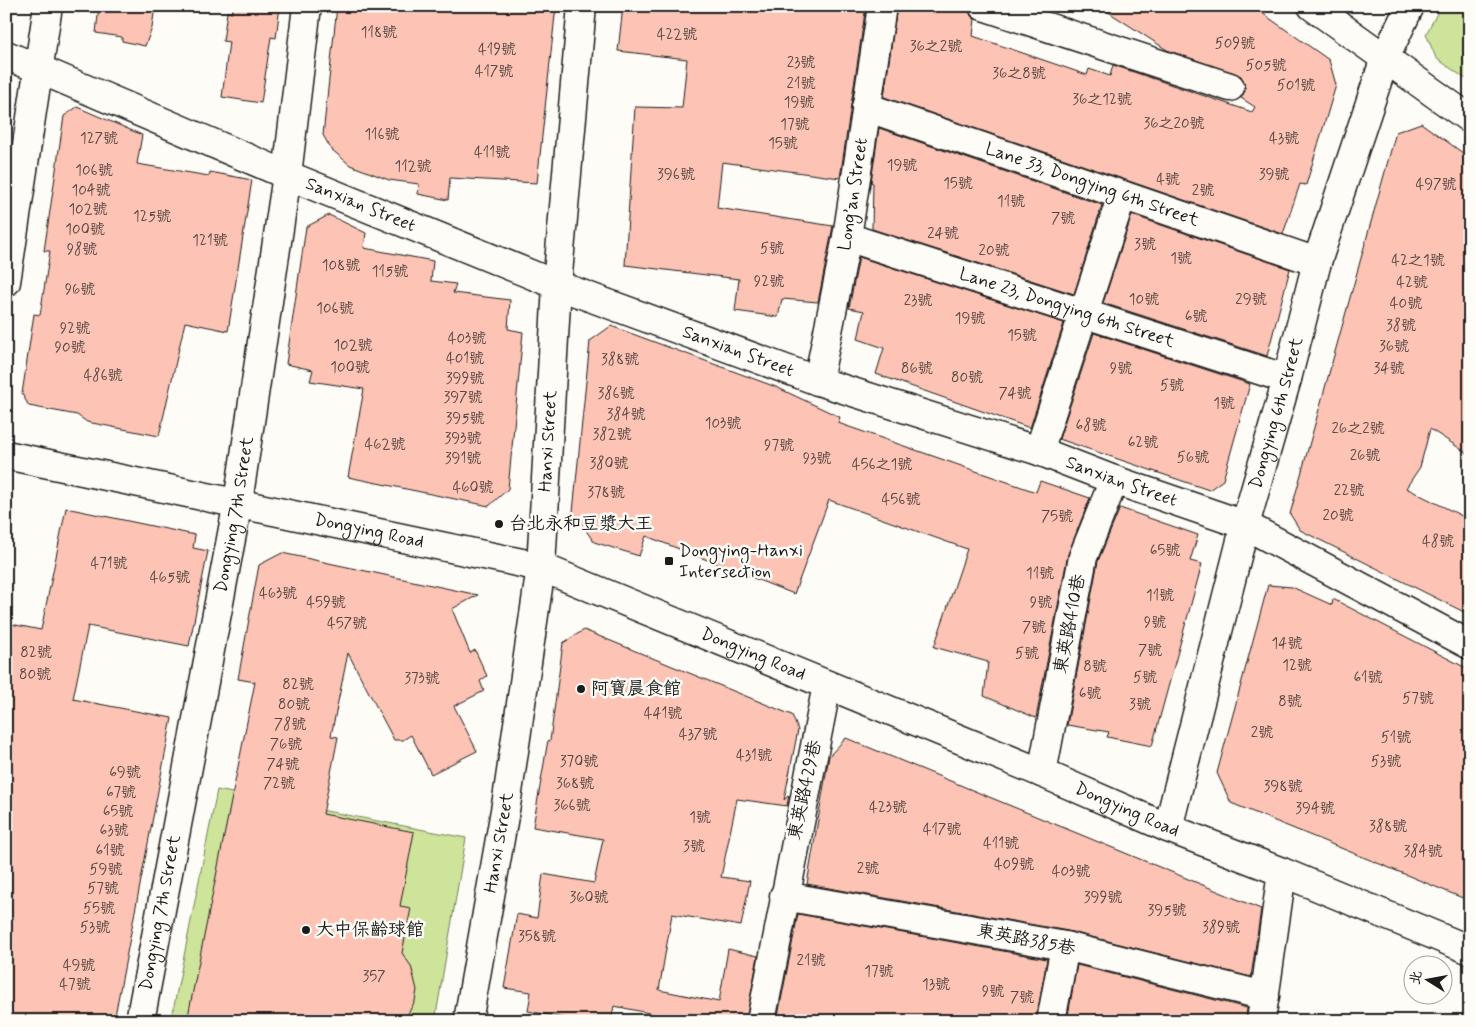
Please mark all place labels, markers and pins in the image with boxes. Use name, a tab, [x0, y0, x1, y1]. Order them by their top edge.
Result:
place label: 台北永和豆漿大王	[509, 512, 653, 536]
marker: 台北永和豆漿大王	[493, 518, 505, 530]
place label: Dongying-Hanxi Intersection	[679, 539, 803, 584]
marker: Dongying-Hanxi Intersection	[663, 555, 675, 567]
place label: 阿寶晨食館	[591, 677, 681, 701]
marker: 阿寶晨食館	[575, 683, 587, 695]
place label: 大中保齡球館	[316, 918, 424, 942]
marker: 大中保齡球館	[300, 924, 312, 936]

